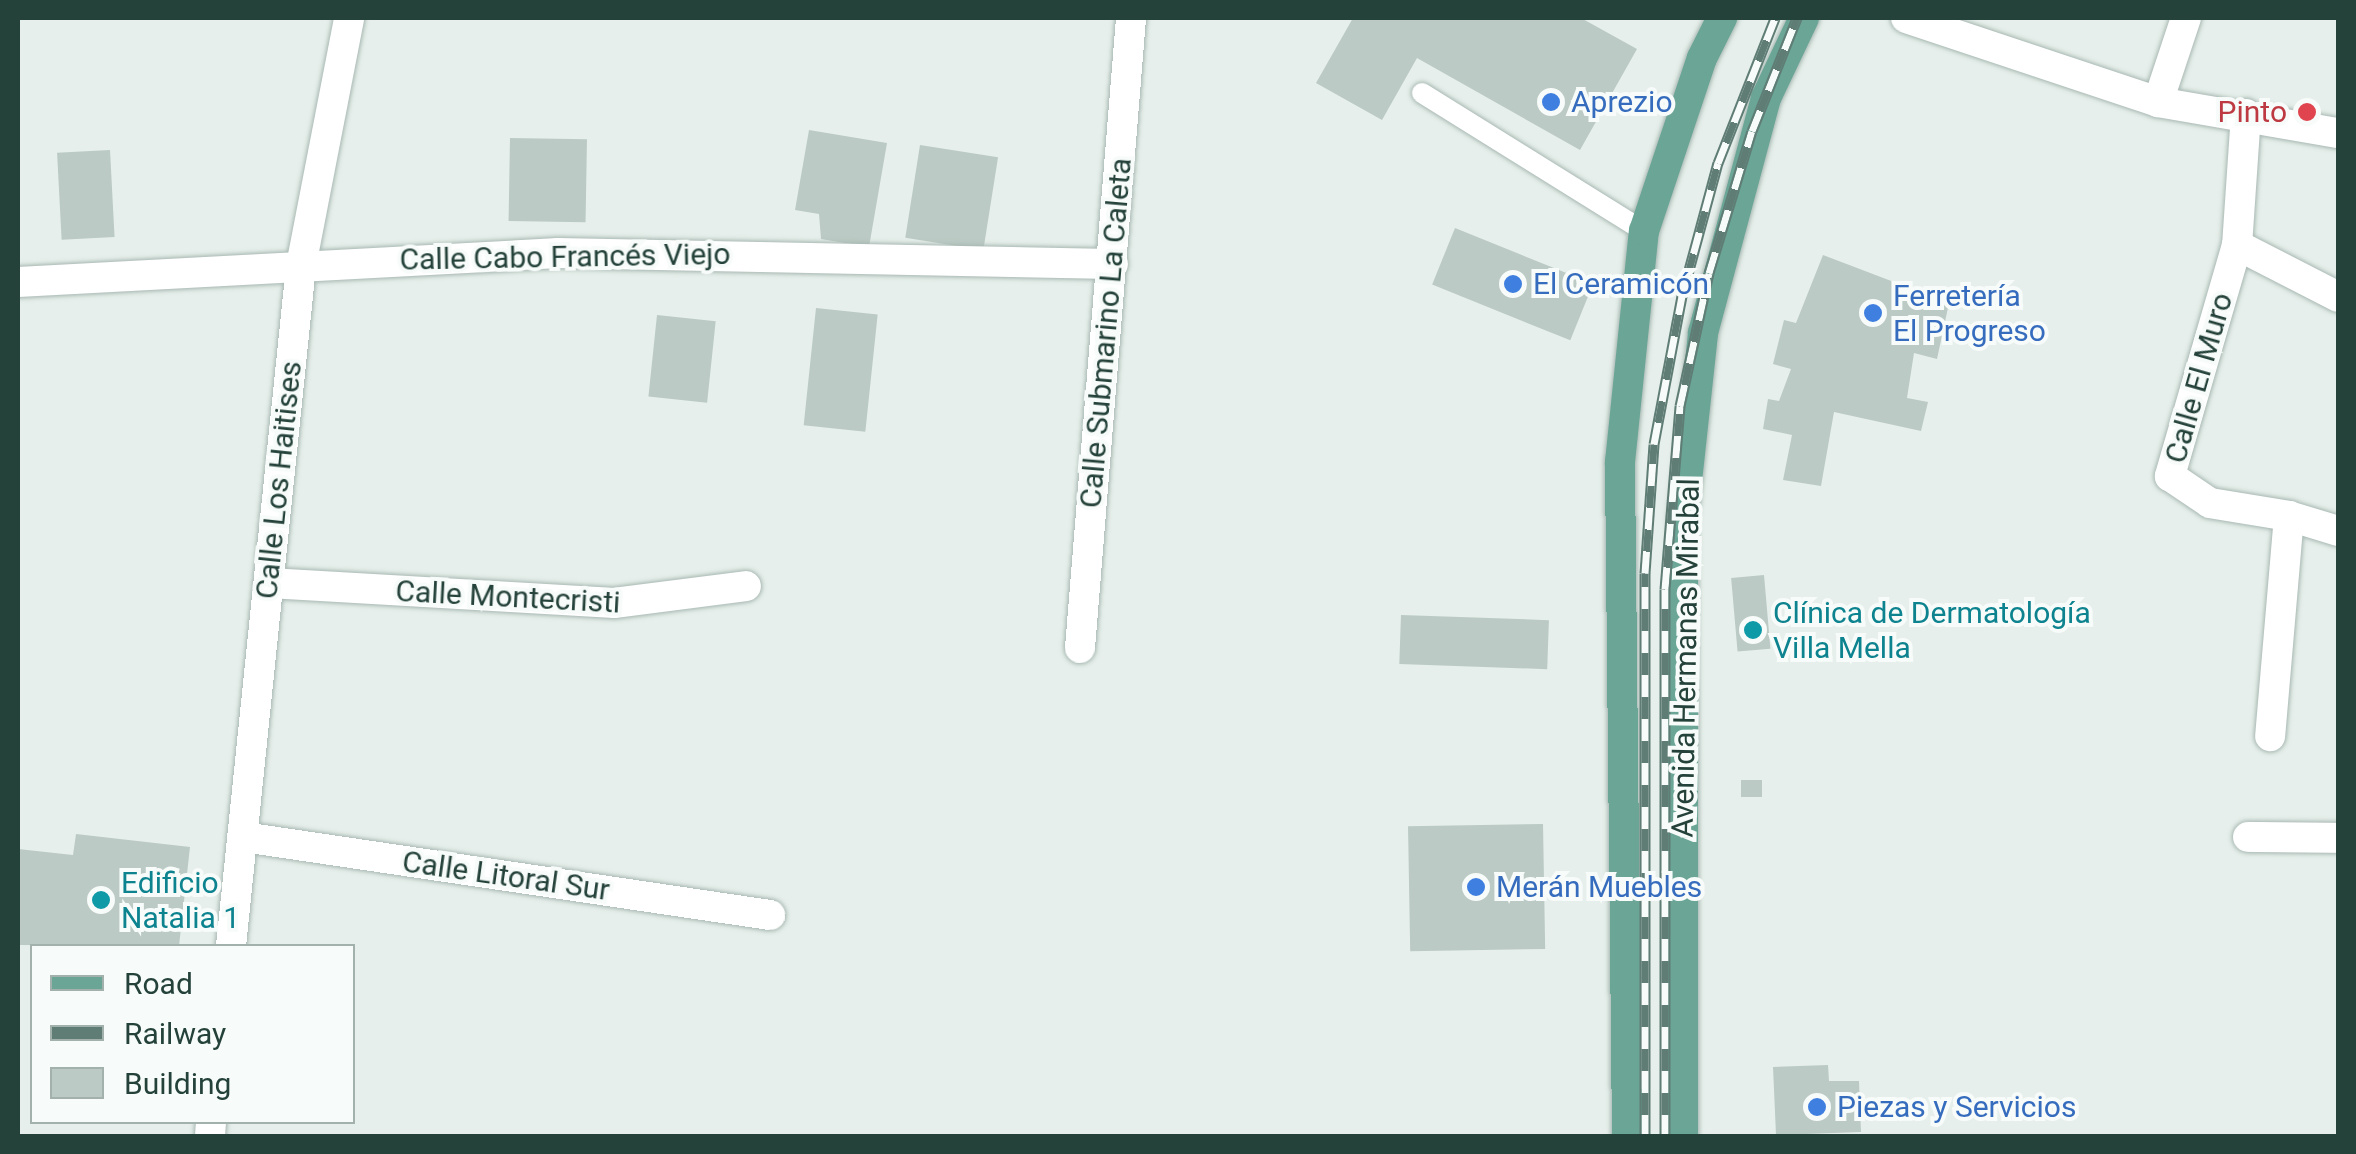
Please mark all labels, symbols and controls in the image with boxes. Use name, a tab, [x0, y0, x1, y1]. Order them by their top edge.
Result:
place label: Aprezio	[1571, 84, 1672, 120]
marker: Aprezio	[1540, 91, 1562, 113]
place label: Pinto	[2218, 94, 2287, 130]
marker: Pinto	[2296, 101, 2318, 123]
street label: Calle Submarino La Caleta	[1073, 156, 1139, 510]
street label: Calle Cabo Francés Viejo	[399, 236, 731, 278]
place label: El Ceramicón	[1533, 266, 1709, 302]
marker: El Ceramicón	[1502, 273, 1524, 295]
place label: Ferretería El Progreso	[1893, 278, 2046, 348]
street label: Calle El Muro	[2158, 289, 2240, 467]
marker: Ferretería El Progreso	[1862, 302, 1884, 324]
street label: Calle Los Haitises	[249, 359, 309, 601]
street label: Avenida Hermanas Mirabal	[1665, 478, 1707, 838]
street label: Calle Montecristi	[395, 573, 621, 621]
place label: Clínica de Dermatología Villa Mella	[1773, 595, 2091, 666]
marker: Clínica de Dermatología Villa Mella	[1742, 619, 1764, 641]
street label: Calle Litoral Sur	[400, 844, 612, 908]
place label: Edificio Natalia 1	[121, 865, 240, 936]
place label: Merán Muebles	[1496, 869, 1702, 905]
marker: Merán Muebles	[1465, 876, 1487, 898]
marker: Edificio Natalia 1	[90, 889, 112, 911]
legend	[30, 944, 355, 1124]
text: Road	[124, 966, 193, 1001]
text: Railway	[124, 1016, 226, 1051]
text: Building	[124, 1066, 231, 1101]
place label: Piezas y Servicios	[1837, 1089, 2076, 1125]
marker: Piezas y Servicios	[1806, 1096, 1828, 1118]

